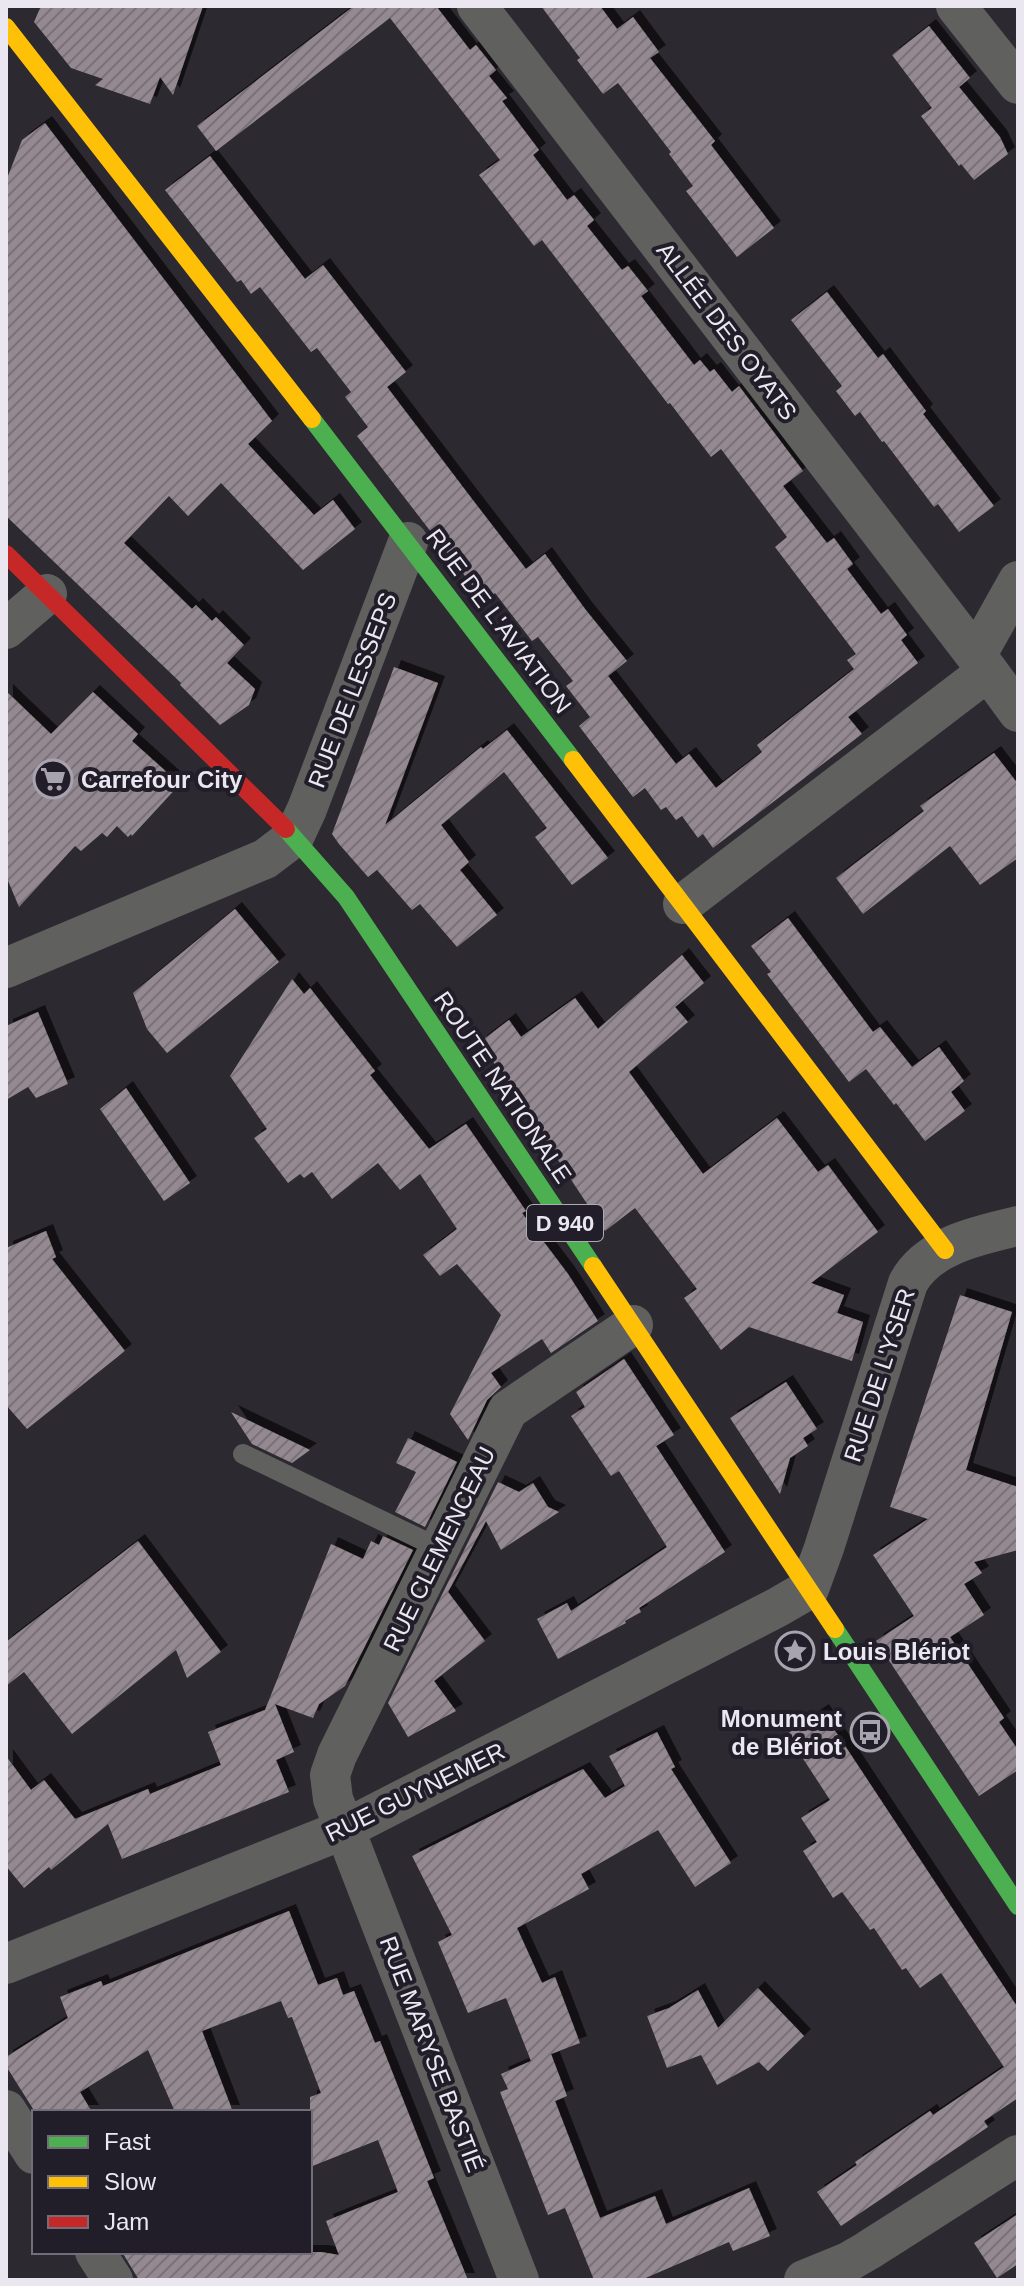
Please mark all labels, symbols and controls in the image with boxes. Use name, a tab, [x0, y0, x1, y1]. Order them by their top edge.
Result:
street label: ALLÉE DES OYATS	[651, 237, 803, 425]
street label: RUE DE L'AVIATION	[421, 524, 577, 718]
street label: RUE DE LESSEPS	[302, 589, 402, 791]
supermarket icon: Carrefour City	[32, 758, 74, 800]
place label: Carrefour City	[81, 766, 243, 793]
street label: ROUTE NATIONALE	[429, 986, 577, 1188]
road number: D 940	[527, 1205, 603, 1241]
street label: RUE DE L'YSER	[838, 1285, 920, 1465]
street label: RUE CLEMENCEAU	[378, 1442, 500, 1656]
place icon: Louis Blériot	[774, 1630, 816, 1672]
place label: Louis Blériot	[823, 1638, 970, 1665]
place label: Monument de Blériot	[721, 1705, 842, 1760]
bus stop icon: Monument de Blériot	[849, 1711, 891, 1753]
street label: RUE GUYNEMER	[321, 1737, 509, 1847]
street label: RUE MARYSE BASTIÉ	[375, 1932, 489, 2176]
legend	[32, 2110, 312, 2254]
text: Fast	[104, 2128, 151, 2155]
text: Slow	[104, 2168, 157, 2195]
text: Jam	[104, 2208, 149, 2235]

